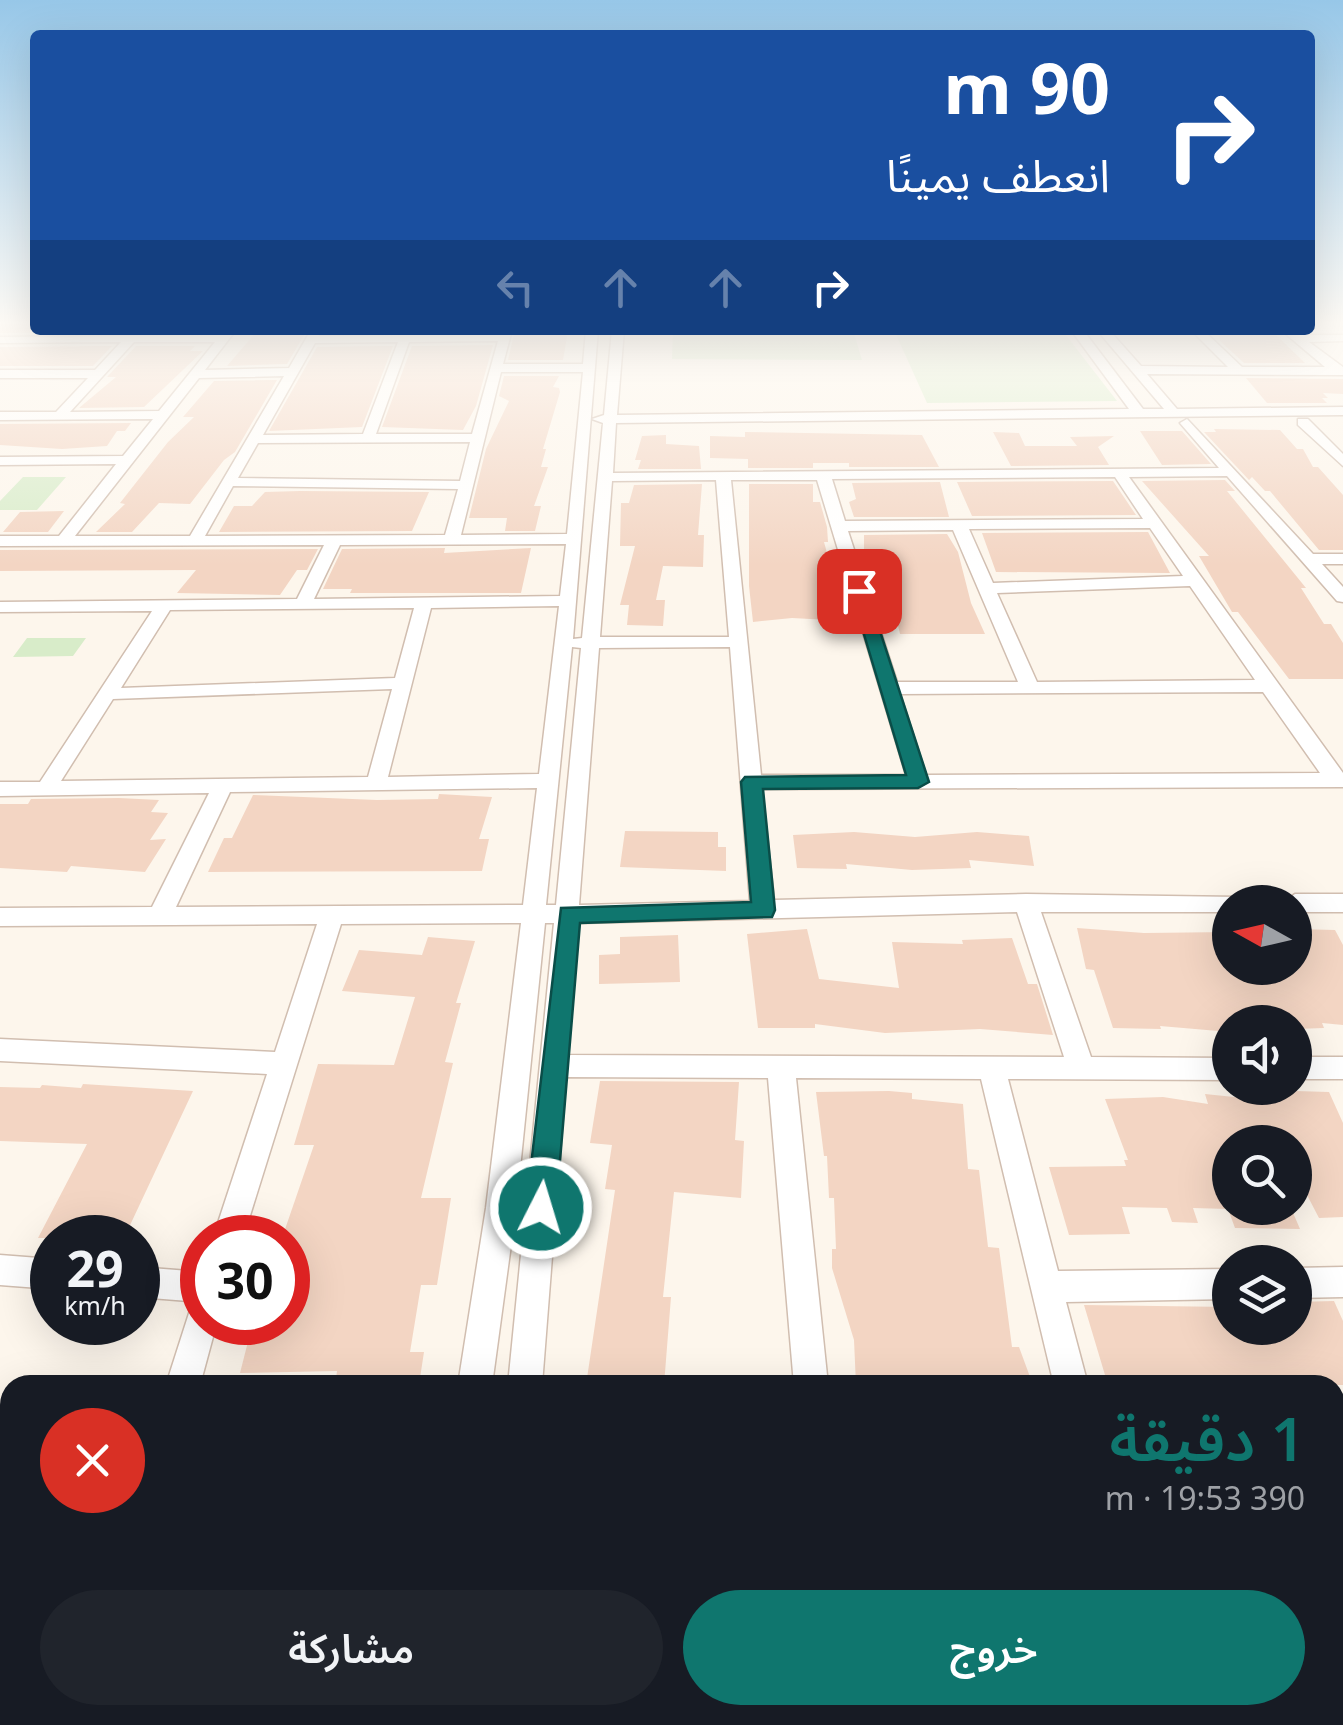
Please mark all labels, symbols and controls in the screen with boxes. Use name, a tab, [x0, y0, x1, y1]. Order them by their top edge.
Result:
text: 90 m	[943, 39, 1110, 135]
icon: right	[1145, 70, 1275, 200]
text: انعطف يمينًا	[886, 144, 1110, 205]
icon: left	[488, 260, 543, 315]
icon: ahead	[593, 260, 648, 315]
icon: ahead	[698, 260, 753, 315]
icon: right	[803, 260, 858, 315]
pin	[817, 549, 902, 634]
icon: arrive	[832, 564, 887, 619]
north arrow	[1212, 885, 1312, 985]
map controls	[1212, 885, 1312, 1345]
button: sound	[1212, 1005, 1312, 1105]
button: search	[1212, 1125, 1312, 1225]
position arrow	[489, 1156, 593, 1260]
speed limit sign: 30	[180, 1215, 310, 1345]
text: 29	[66, 1234, 124, 1302]
button: layers	[1212, 1245, 1312, 1345]
text: km/h	[64, 1288, 126, 1322]
text: 1 دقيقة	[1110, 1397, 1305, 1479]
button: close	[40, 1408, 145, 1513]
text: 390 m · 19:53	[1105, 1476, 1305, 1519]
button: مشاركة	[40, 1590, 663, 1705]
button: خروج	[683, 1590, 1305, 1705]

